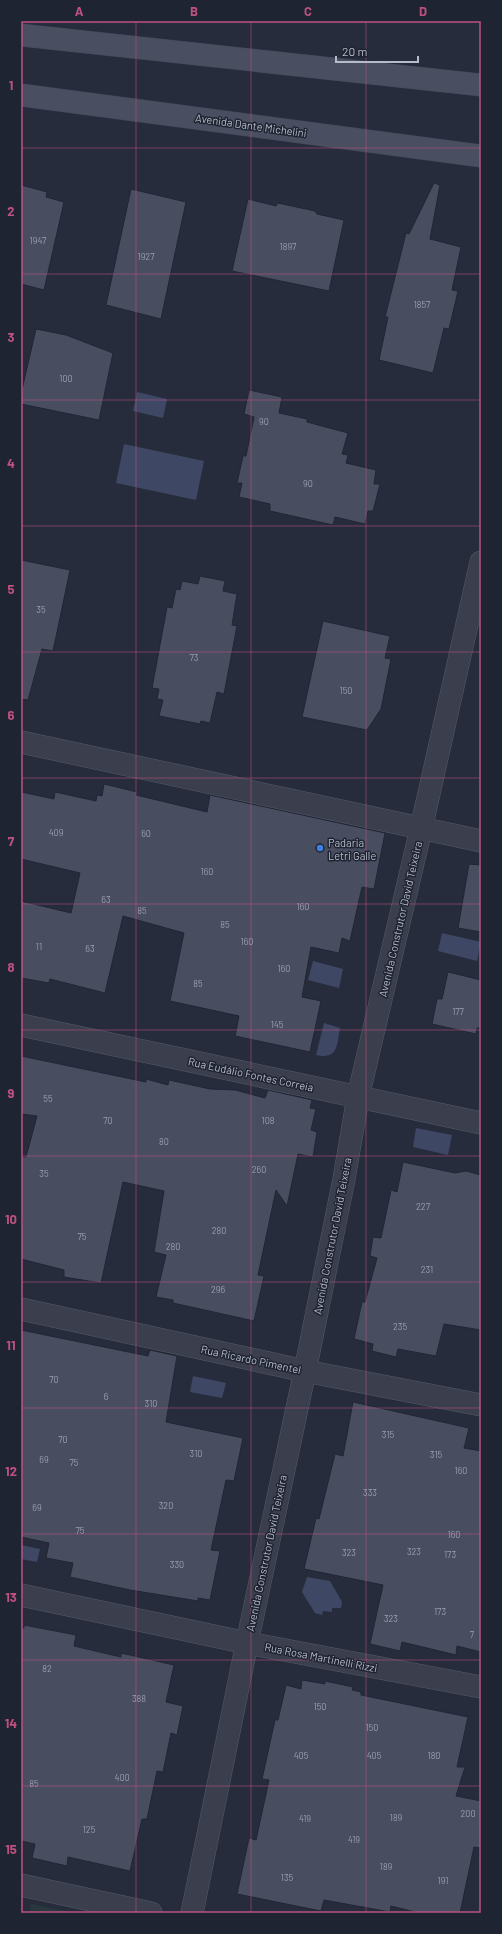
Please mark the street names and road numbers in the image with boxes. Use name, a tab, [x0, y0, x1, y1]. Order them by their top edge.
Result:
street label: Avenida Dante Michelini	[195, 111, 308, 139]
street label: Avenida Construtor David Teixeira	[376, 840, 424, 998]
street label: Rua Eudálio Fontes Correia	[187, 1054, 315, 1094]
street label: Avenida Construtor David Teixeira	[310, 1156, 354, 1316]
street label: Rua Ricardo Pimentel	[200, 1342, 302, 1376]
street label: Avenida Construtor David Teixeira	[243, 1474, 289, 1632]
street label: Rua Rosa Martinelli Rizzi	[264, 1640, 379, 1674]

